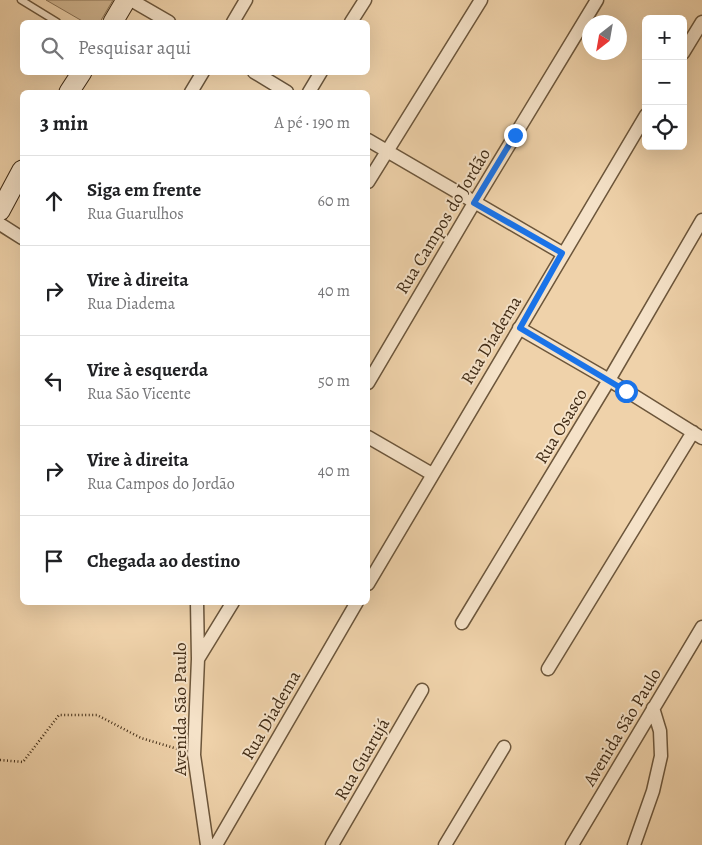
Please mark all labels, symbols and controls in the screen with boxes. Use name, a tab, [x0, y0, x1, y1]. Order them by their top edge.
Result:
north arrow	[582, 15, 627, 60]
map controls	[642, 15, 687, 150]
button: +	[642, 15, 687, 60]
search box	[20, 20, 370, 75]
icon: search	[38, 34, 66, 62]
text: Pesquisar aqui	[78, 35, 191, 61]
button: −	[642, 60, 687, 105]
button: locate	[642, 105, 687, 150]
text: 3 min	[40, 109, 88, 137]
text: A pé · 190 m	[275, 112, 350, 134]
route end	[504, 124, 527, 147]
street label: Rua Campos do Jordão	[390, 144, 496, 298]
text: Siga em frente	[87, 177, 201, 203]
icon: ahead	[40, 187, 68, 215]
text: 60 m	[318, 190, 350, 212]
text: Rua Guarulhos	[87, 203, 184, 225]
text: Vire à direita	[87, 267, 189, 293]
icon: right	[40, 277, 68, 305]
text: 40 m	[318, 280, 350, 302]
street label: Rua Diadema	[455, 291, 527, 389]
text: Rua Diadema	[87, 293, 175, 315]
text: Vire à esquerda	[87, 357, 208, 383]
icon: left	[40, 367, 68, 395]
text: 50 m	[318, 370, 350, 392]
route start	[615, 380, 638, 403]
text: Rua São Vicente	[87, 383, 191, 405]
street label: Rua Osasco	[529, 384, 593, 468]
text: Vire à direita	[87, 447, 189, 473]
icon: right	[40, 457, 68, 485]
text: 40 m	[318, 460, 350, 482]
text: Rua Campos do Jordão	[87, 473, 235, 495]
icon: arrive	[40, 547, 68, 575]
text: Chegada ao destino	[87, 548, 240, 574]
street label: Avenida São Paulo	[168, 642, 192, 777]
street label: Avenida São Paulo	[577, 664, 667, 791]
street label: Rua Diadema	[236, 665, 307, 764]
street label: Rua Guarujá	[329, 713, 396, 805]

